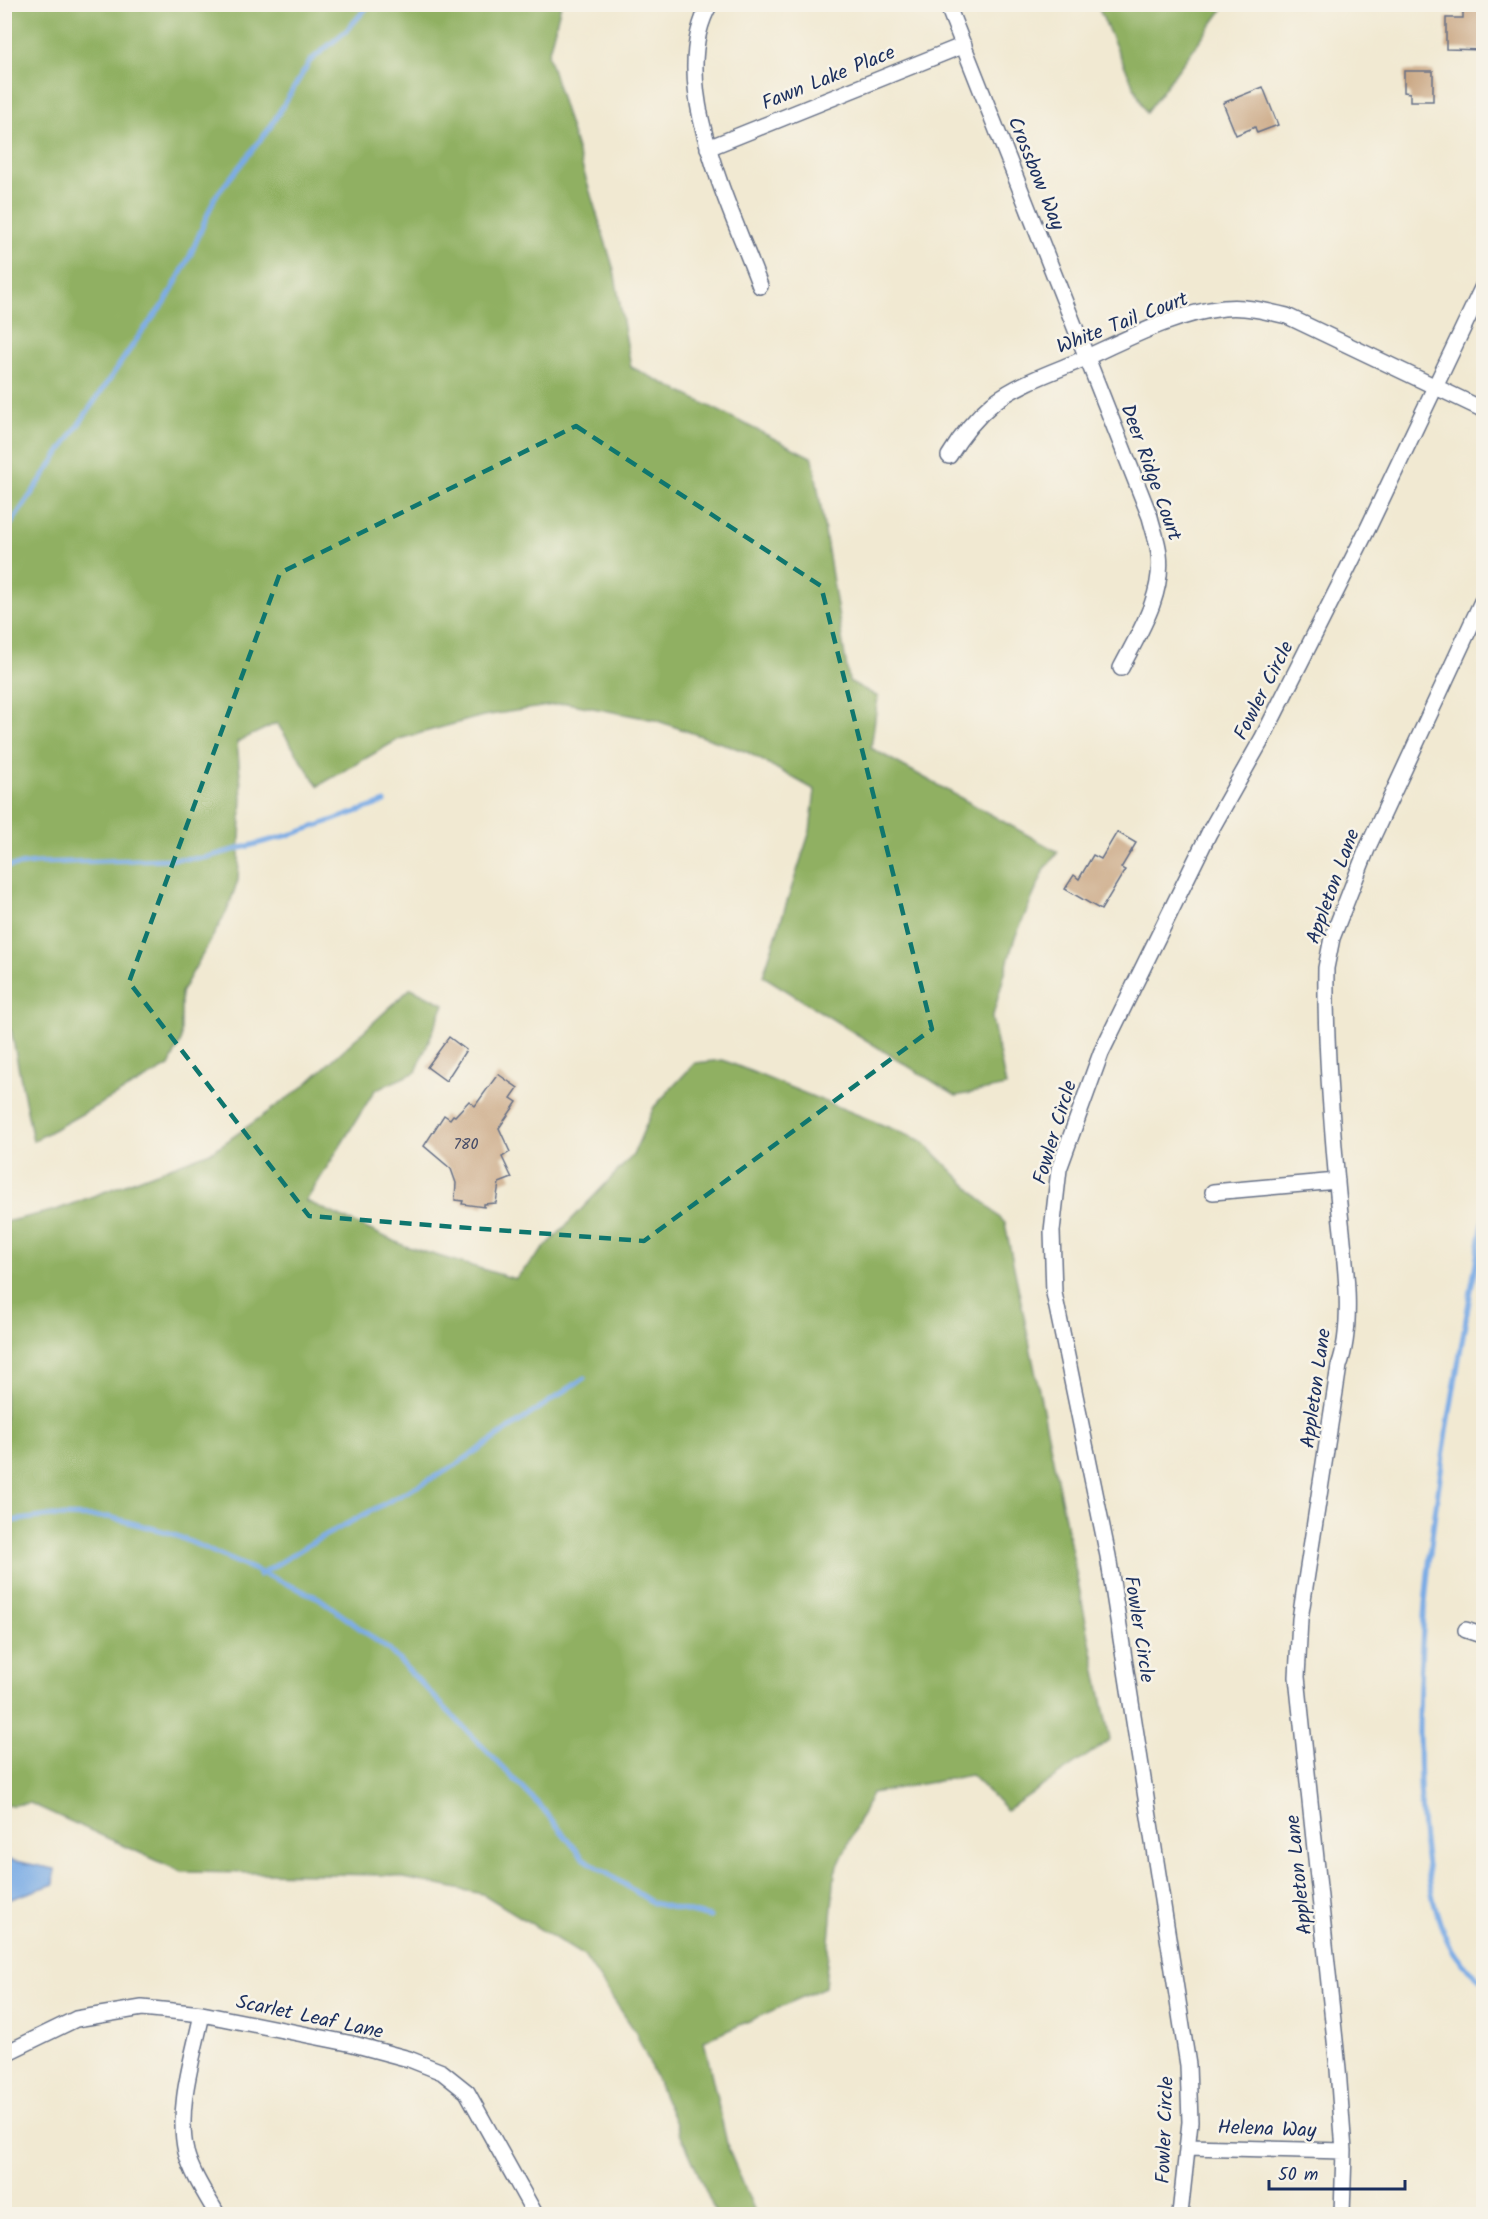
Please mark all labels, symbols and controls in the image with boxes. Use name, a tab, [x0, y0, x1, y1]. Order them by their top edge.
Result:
street label: Fawn Lake Place	[757, 37, 900, 120]
street label: Crossbow Way	[998, 112, 1073, 236]
street label: White Tail Court	[1052, 284, 1193, 364]
street label: Deer Ridge Court	[1111, 400, 1190, 546]
street label: Fowler Circle	[1226, 636, 1303, 746]
street label: Appleton Lane	[1298, 825, 1370, 949]
street label: Fowler Circle	[1025, 1076, 1087, 1189]
house number: 780	[453, 1132, 479, 1157]
street label: Appleton Lane	[1293, 1326, 1341, 1450]
street label: Fowler Circle	[1114, 1574, 1162, 1685]
street label: Appleton Lane	[1278, 1813, 1322, 1936]
street label: Scarlet Leaf Lane	[233, 1987, 386, 2049]
street label: Fowler Circle	[1148, 2076, 1184, 2184]
street label: Helena Way	[1217, 2112, 1317, 2148]
scale bar	[1269, 2153, 1406, 2191]
text: 50 m	[1278, 2161, 1318, 2190]

